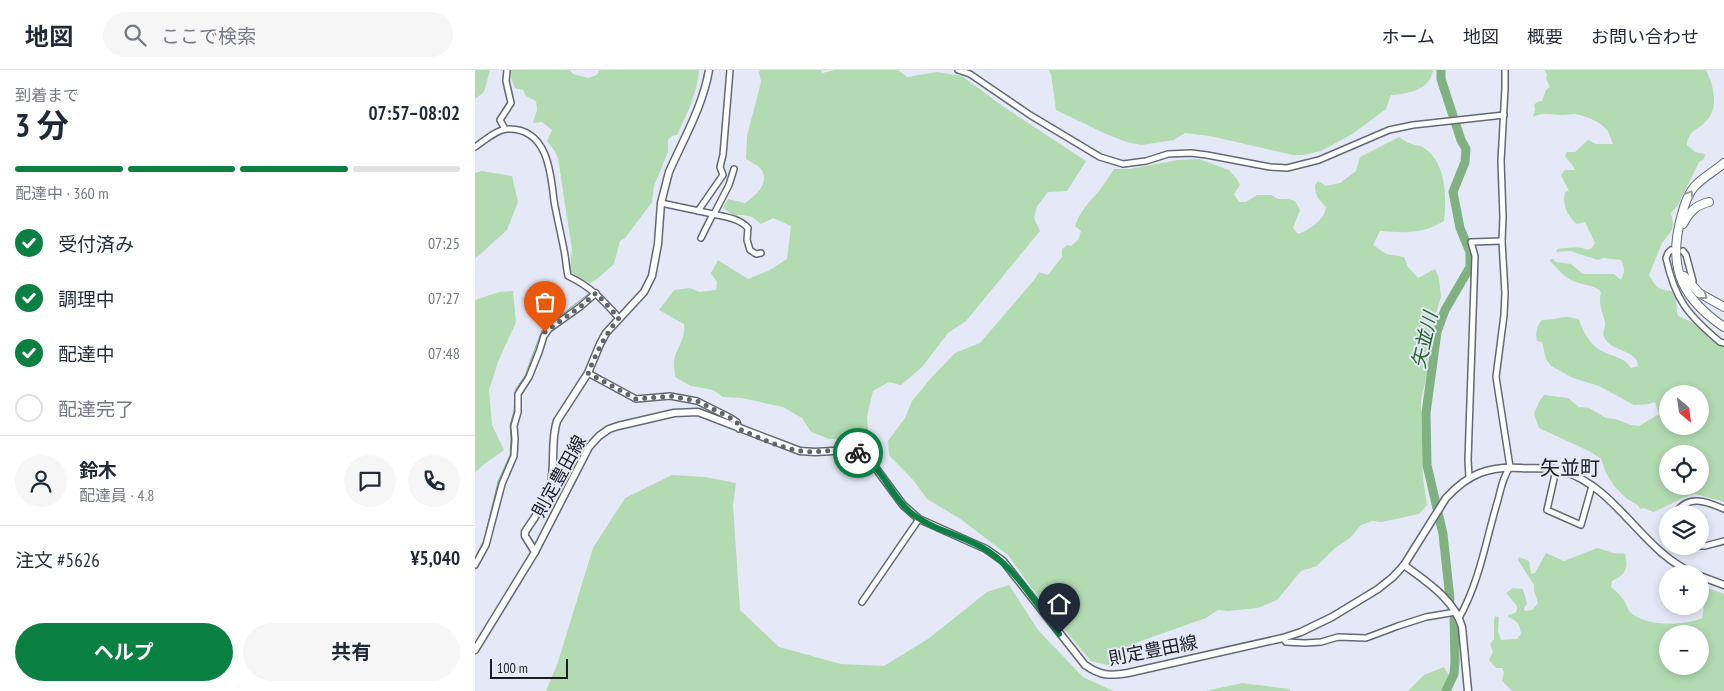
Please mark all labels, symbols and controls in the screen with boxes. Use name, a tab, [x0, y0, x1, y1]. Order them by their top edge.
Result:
search box	[103, 12, 453, 57]
text: 地図	[25, 21, 73, 52]
icon: search	[121, 21, 149, 49]
text: ここで検索	[161, 24, 256, 48]
text: ホーム	[1382, 25, 1435, 48]
text: 地図	[1463, 25, 1499, 48]
text: 概要	[1527, 25, 1563, 48]
text: お問い合わせ	[1591, 25, 1699, 48]
text: 到着まで	[15, 85, 79, 105]
text: 07:57–08:02	[368, 101, 460, 125]
text: 3 分	[15, 104, 69, 146]
text: 配達中 · 360 m	[15, 183, 109, 203]
one-way arrow	[1684, 190, 1694, 199]
icon: check	[15, 229, 43, 257]
text: 受付済み	[58, 232, 134, 256]
text: 07:25	[428, 233, 460, 253]
pin	[524, 281, 566, 332]
icon: check	[15, 284, 43, 312]
text: 調理中	[58, 287, 115, 311]
text: 07:27	[428, 288, 460, 308]
icon: bag	[531, 288, 559, 316]
one-way arrow	[1699, 290, 1708, 300]
water label: 矢並川	[1406, 308, 1443, 370]
icon: check	[15, 339, 43, 367]
text: 配達中	[58, 342, 115, 366]
text: 07:48	[428, 343, 460, 363]
north arrow	[1659, 385, 1709, 435]
map controls	[1659, 385, 1709, 675]
text: 配達完了	[58, 397, 134, 421]
courier	[833, 428, 883, 478]
street label: 則定豊田線	[527, 431, 591, 521]
icon: bike	[844, 439, 872, 467]
button: locate	[1659, 445, 1709, 495]
button: person	[15, 455, 67, 507]
button: chat	[344, 455, 396, 507]
button: phone	[408, 455, 460, 507]
district label: 矢並町	[1540, 455, 1600, 481]
text: 鈴木	[79, 458, 117, 482]
text: 配達員 · 4.8	[79, 485, 154, 505]
button: layers	[1659, 505, 1709, 555]
text: ¥5,040	[410, 546, 460, 570]
text: 注文 #5626	[15, 548, 100, 572]
button: +	[1659, 565, 1709, 615]
pin	[1038, 583, 1080, 634]
icon: home	[1045, 590, 1073, 618]
button: ヘルプ	[15, 623, 233, 681]
button: 共有	[243, 623, 460, 681]
button: −	[1659, 625, 1709, 675]
street label: 則定豊田線	[1107, 630, 1199, 670]
scale bar	[490, 656, 567, 679]
text: 100 m	[497, 659, 528, 677]

